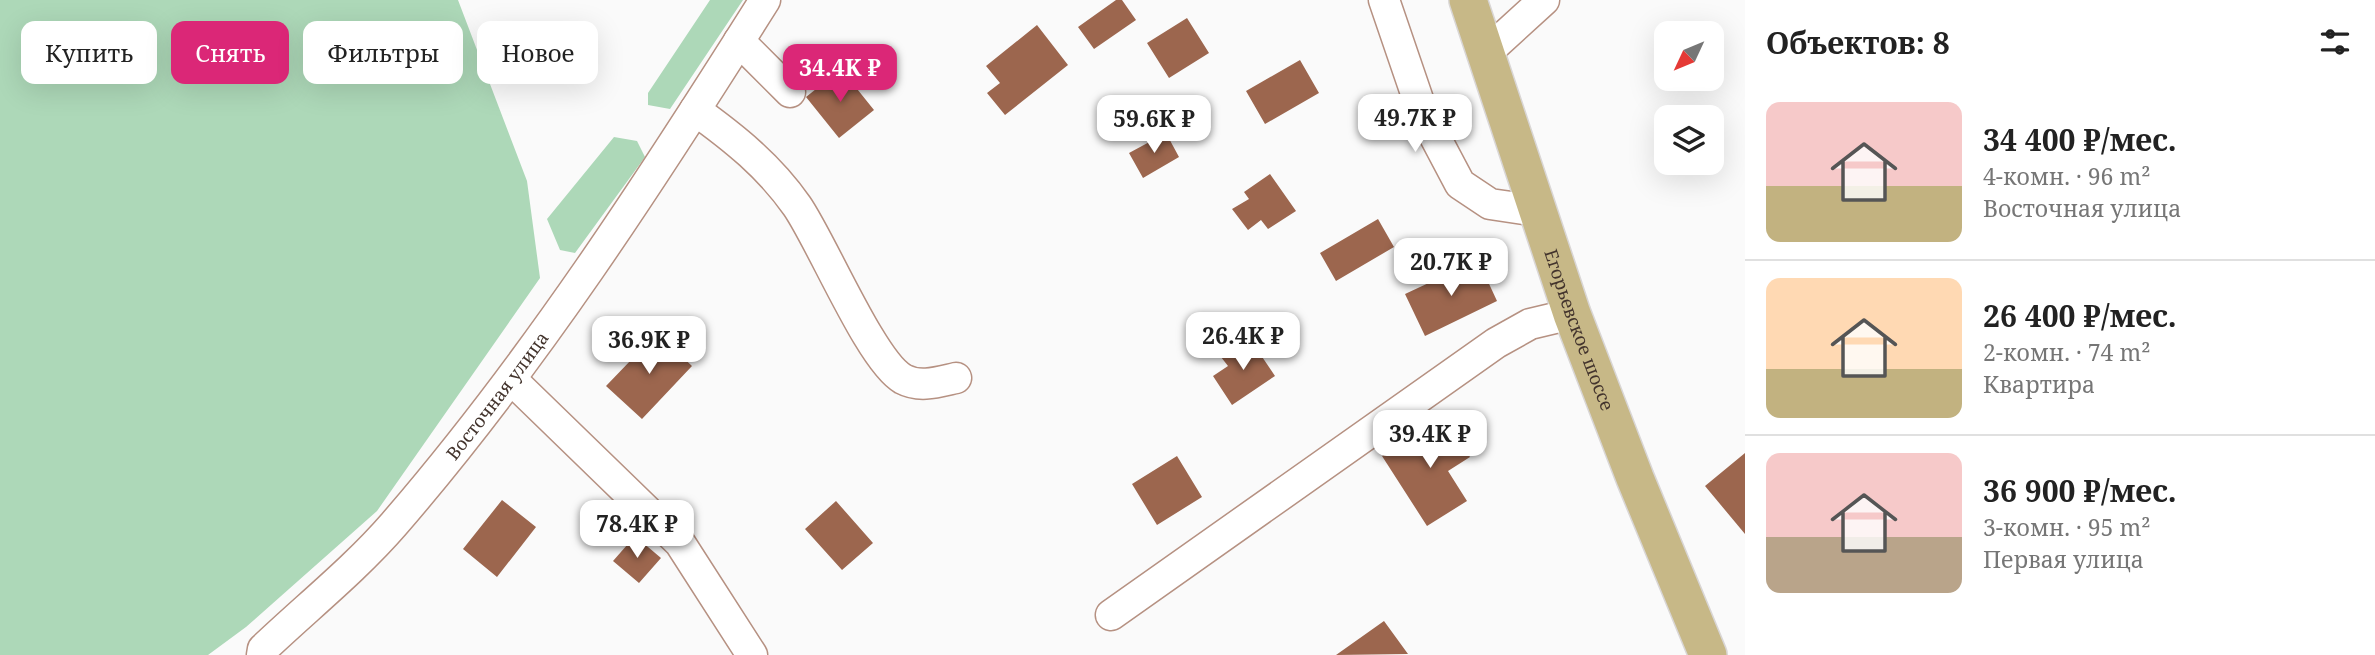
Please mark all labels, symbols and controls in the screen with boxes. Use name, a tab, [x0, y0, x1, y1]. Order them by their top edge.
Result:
chip: Купить	[21, 21, 157, 84]
chip: Снять	[171, 21, 289, 84]
chip: Фильтры	[303, 21, 463, 84]
chip: Новое	[477, 21, 598, 84]
north arrow	[1654, 21, 1724, 91]
map controls	[1654, 21, 1724, 175]
text: Объектов: 8	[1766, 22, 1950, 63]
icon: filters	[2316, 23, 2354, 61]
pin: 34.4K ₽	[775, 44, 905, 104]
text: 34.4K ₽	[799, 51, 881, 83]
pin: 49.7K ₽	[1350, 94, 1480, 154]
pin: 59.6K ₽	[1089, 96, 1219, 155]
text: 49.7K ₽	[1374, 101, 1456, 133]
text: 59.6K ₽	[1113, 102, 1195, 134]
button: layers	[1654, 105, 1724, 175]
text: 34 400 ₽/мес.	[1983, 119, 2177, 160]
icon: home	[1822, 130, 1906, 214]
text: 4-комн. · 96 m²	[1983, 160, 2150, 192]
text: Восточная улица	[1983, 192, 2181, 224]
pin: 20.7K ₽	[1386, 238, 1516, 298]
text: 20.7K ₽	[1410, 245, 1492, 277]
street label: Егорьевское шоссе	[1539, 246, 1620, 414]
text: 26 400 ₽/мес.	[1983, 295, 2177, 336]
icon: home	[1822, 306, 1906, 390]
pin: 26.4K ₽	[1178, 312, 1308, 372]
pin: 36.9K ₽	[584, 316, 714, 376]
text: 26.4K ₽	[1202, 319, 1284, 351]
text: 36.9K ₽	[608, 323, 690, 355]
street label: Восточная улица	[440, 326, 553, 465]
text: 2-комн. · 74 m²	[1983, 336, 2150, 368]
text: Квартира	[1983, 368, 2095, 400]
pin: 39.4K ₽	[1365, 410, 1495, 470]
text: 39.4K ₽	[1389, 417, 1471, 449]
text: 36 900 ₽/мес.	[1983, 470, 2177, 511]
icon: home	[1822, 481, 1906, 565]
pin: 78.4K ₽	[572, 500, 702, 560]
text: 78.4K ₽	[596, 507, 678, 539]
text: 3-комн. · 95 m²	[1983, 511, 2150, 543]
text: Первая улица	[1983, 543, 2144, 575]

